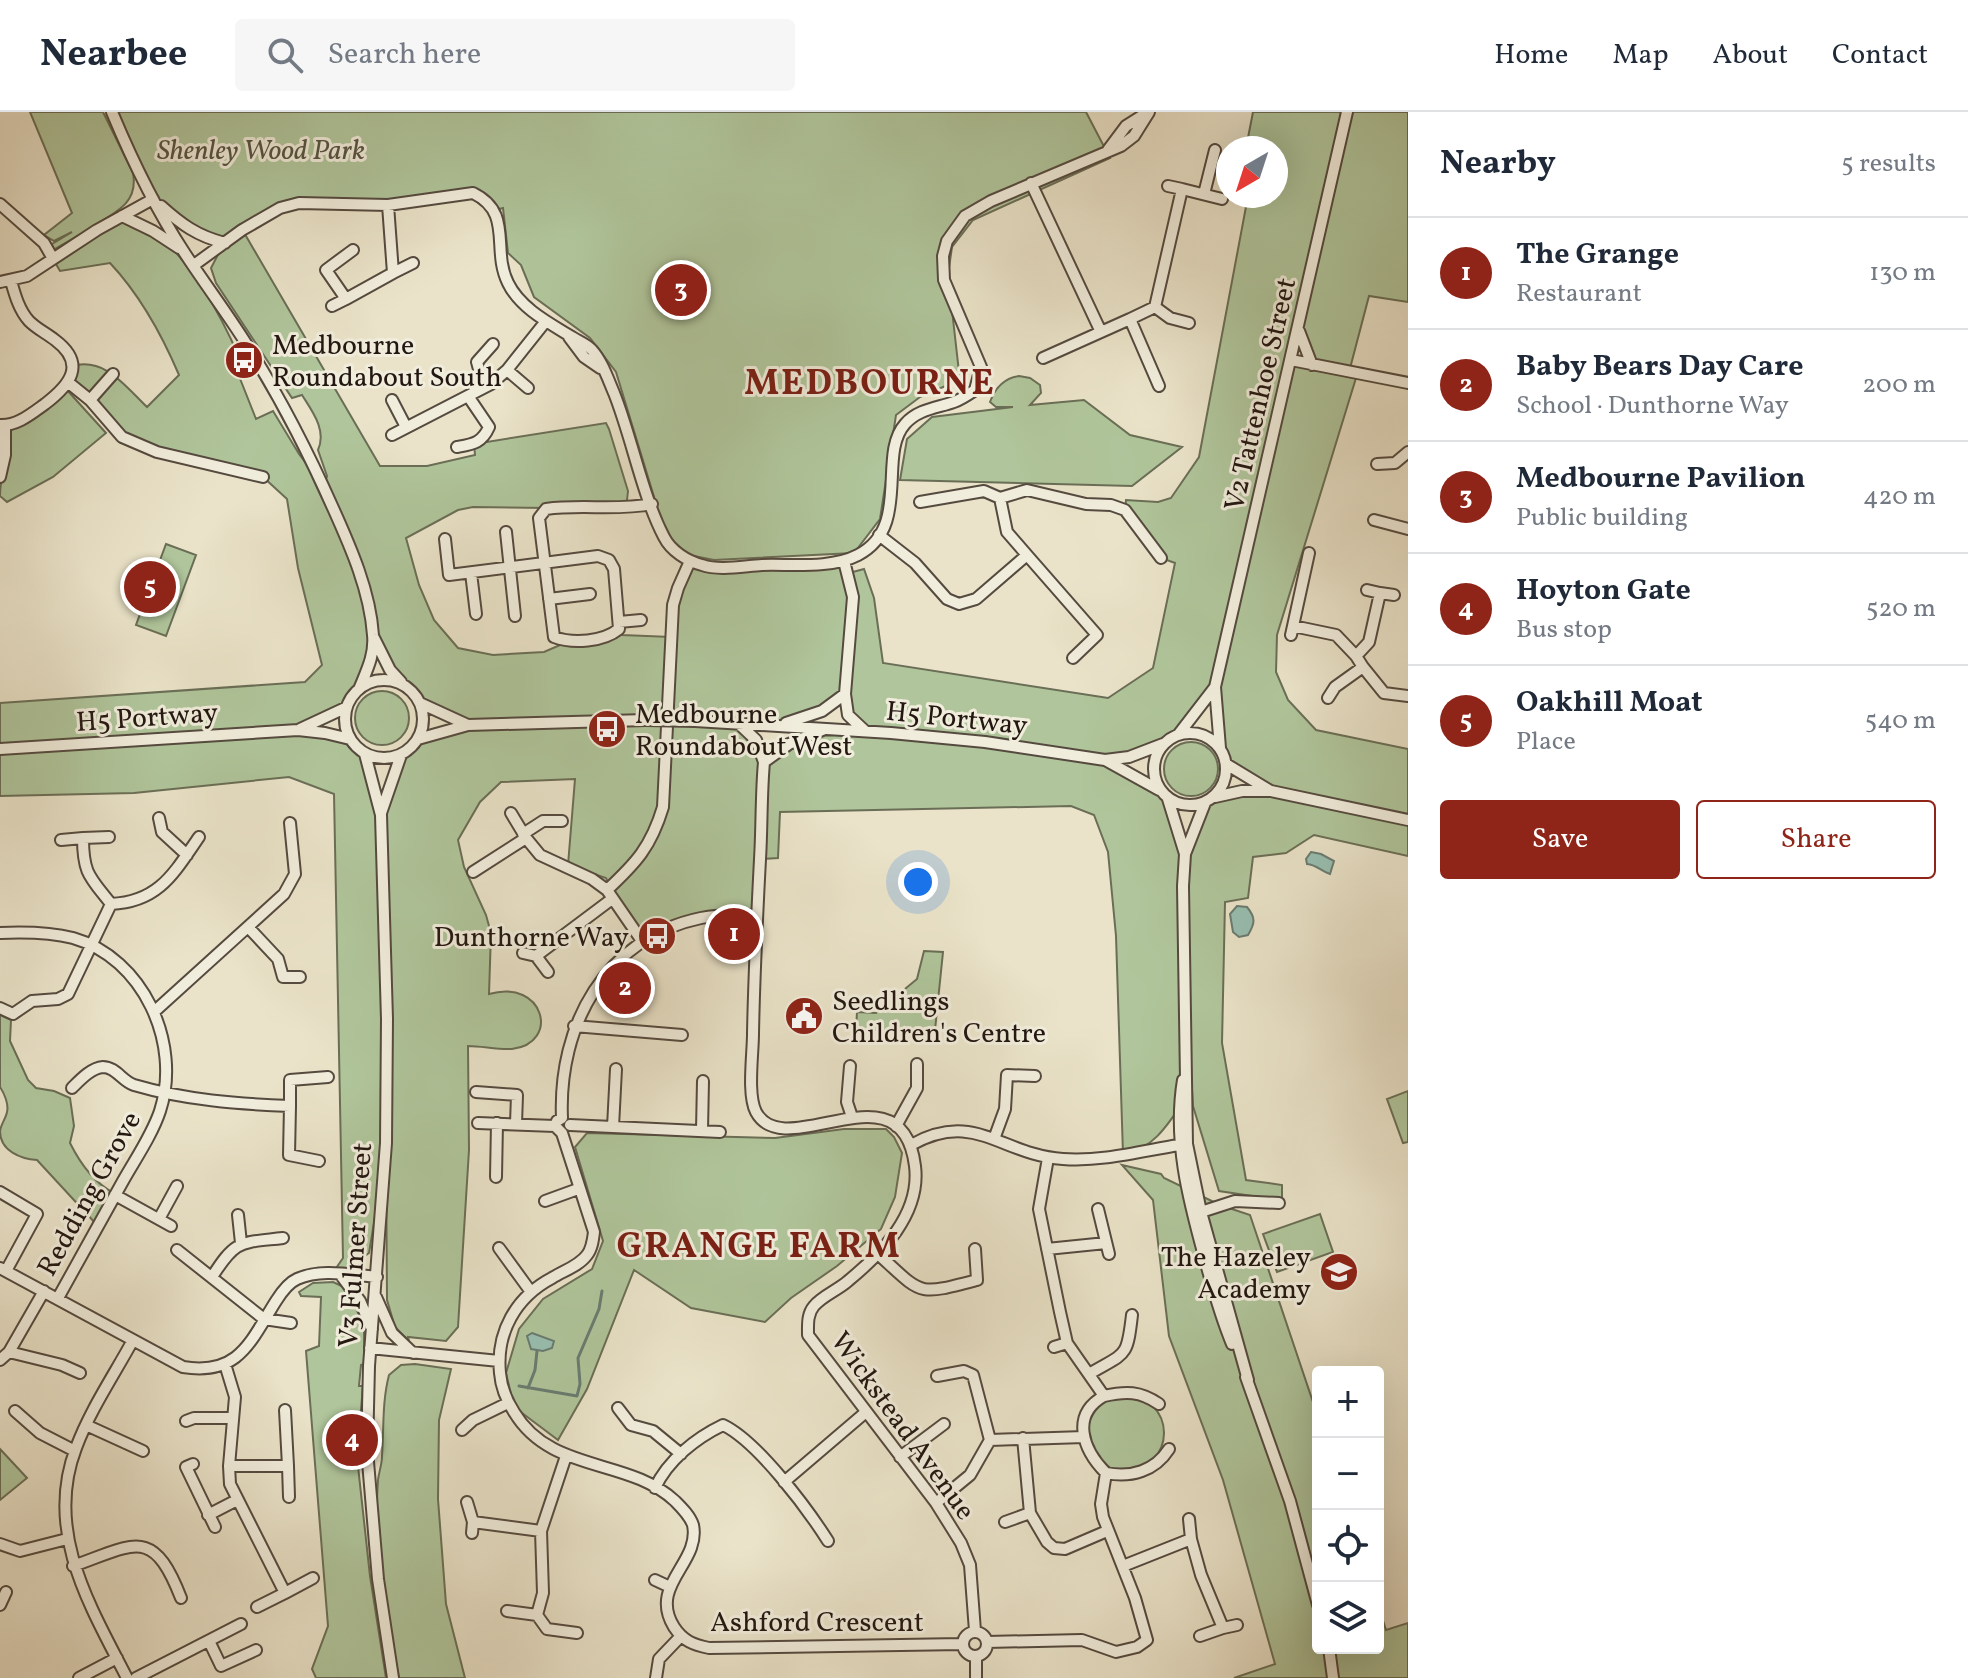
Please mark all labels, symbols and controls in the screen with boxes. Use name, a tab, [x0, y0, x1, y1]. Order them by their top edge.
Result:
search box	[235, 19, 795, 91]
text: Nearbee	[40, 29, 187, 82]
icon: search	[263, 33, 307, 77]
text: Search here	[327, 34, 481, 76]
text: Home	[1494, 36, 1568, 75]
text: Map	[1612, 36, 1668, 75]
text: About	[1712, 36, 1788, 75]
text: Contact	[1832, 36, 1928, 75]
park label: Shenley Wood Park	[157, 132, 365, 171]
north arrow	[1216, 136, 1288, 208]
text: Nearby	[1440, 141, 1556, 188]
text: 5 results	[1841, 146, 1936, 182]
text: The Grange	[1516, 234, 1679, 276]
text: 1	[1461, 255, 1471, 291]
text: 130 m	[1869, 255, 1936, 291]
pin: 3	[655, 260, 707, 320]
street label: V2 Tattenhoe Street	[1216, 274, 1307, 515]
text: Restaurant	[1516, 276, 1642, 312]
place label: Medbourne Roundabout South	[272, 327, 502, 398]
bus stop icon: Medbourne Roundabout South	[223, 339, 265, 381]
text: Baby Bears Day Care	[1516, 346, 1804, 388]
district label: MEDBOURNE	[744, 360, 996, 410]
text: 2	[1459, 367, 1473, 403]
text: 200 m	[1862, 367, 1936, 403]
text: School · Dunthorne Way	[1516, 388, 1789, 424]
text: Medbourne Pavilion	[1516, 458, 1805, 500]
text: 3	[1459, 479, 1473, 515]
text: 420 m	[1863, 479, 1936, 515]
text: Public building	[1516, 500, 1688, 536]
pin: 5	[124, 557, 176, 617]
text: Hoyton Gate	[1516, 570, 1691, 612]
text: 4	[1458, 591, 1474, 627]
text: 520 m	[1866, 591, 1936, 627]
text: Bus stop	[1516, 612, 1612, 648]
text: Oakhill Moat	[1516, 682, 1702, 724]
street label: H5 Portway	[884, 693, 1030, 746]
street label: H5 Portway	[75, 694, 219, 743]
place label: Medbourne Roundabout West	[635, 696, 852, 767]
text: 5	[1460, 703, 1472, 739]
text: 540 m	[1865, 703, 1936, 739]
bus stop icon: Medbourne Roundabout West	[586, 708, 628, 750]
text: Place	[1516, 724, 1576, 760]
button: Save	[1440, 800, 1680, 879]
button: Share	[1696, 800, 1936, 879]
your location	[898, 862, 938, 902]
pin: 1	[708, 904, 760, 964]
bus stop icon: Dunthorne Way	[636, 915, 678, 957]
place label: Dunthorne Way	[434, 919, 629, 958]
pin: 2	[599, 958, 651, 1018]
place label: Seedlings Children's Centre	[832, 983, 1046, 1054]
public building icon: Seedlings Children's Centre	[783, 995, 825, 1037]
street label: Redding Grove	[29, 1105, 152, 1284]
street label: V3 Fulmer Street	[330, 1141, 383, 1349]
district label: GRANGE FARM	[617, 1223, 901, 1273]
place label: The Hazeley Academy	[1161, 1239, 1311, 1310]
school or university icon: The Hazeley Academy	[1318, 1251, 1360, 1293]
street label: Wickstead Avenue	[820, 1324, 984, 1529]
map controls	[1312, 1366, 1384, 1654]
button: +	[1312, 1366, 1384, 1438]
pin: 4	[326, 1410, 378, 1470]
button: −	[1312, 1438, 1384, 1510]
button: locate	[1312, 1510, 1384, 1582]
button: layers	[1312, 1582, 1384, 1654]
street label: Ashford Crescent	[710, 1604, 924, 1643]

